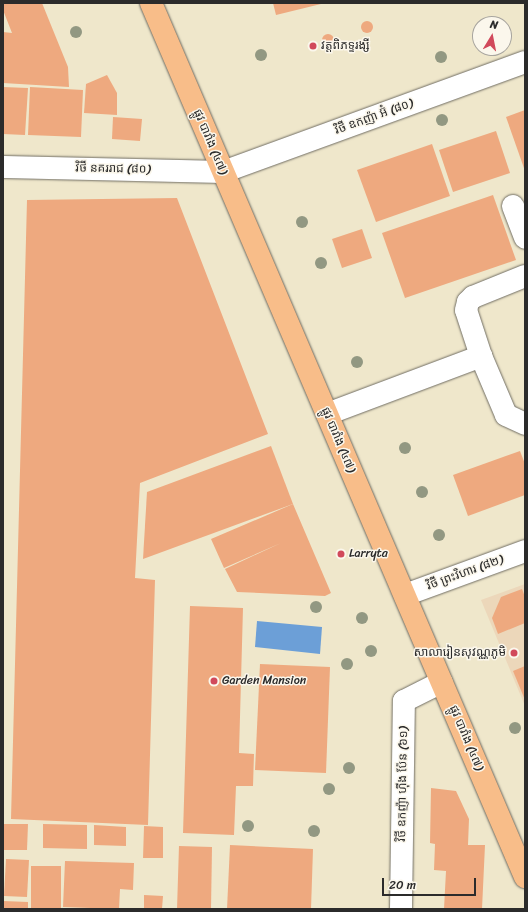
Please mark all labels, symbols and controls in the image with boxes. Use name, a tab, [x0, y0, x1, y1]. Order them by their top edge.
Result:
text: N	[489, 15, 499, 35]
north arrow	[472, 16, 512, 56]
place label: វត្តពិភទ្ទរង្សី	[321, 39, 370, 53]
marker: វត្តពិភទ្ទរង្សី	[308, 41, 318, 51]
street label: វិថី ឧកញ៉ា អ៊ំ (៨០)	[333, 96, 415, 138]
street label: ផ្លូវ បារាំង (៤៧)	[190, 107, 230, 177]
street label: វិថី នគររាជ (៨០)	[75, 161, 151, 177]
street label: ផ្លូវ បារាំង (៤៧)	[318, 405, 358, 475]
place label: Larryta	[349, 547, 388, 561]
marker: Larryta	[336, 549, 346, 559]
street label: វិថី ព្រះវិហារ (៨២)	[425, 552, 505, 594]
place label: សាលារៀនសុវណ្ណភូមិ	[414, 646, 506, 660]
marker: សាលារៀនសុវណ្ណភូមិ	[509, 648, 519, 658]
place label: Garden Mansion	[222, 674, 306, 688]
marker: Garden Mansion	[209, 676, 219, 686]
street label: ផ្លូវ បារាំង (៤៧)	[446, 703, 486, 773]
street label: វិថី ឧកញ៉ា ហ៊ីង ប៉ែន (៦១)	[395, 726, 411, 842]
scale bar	[384, 870, 478, 896]
text: 20 m	[389, 874, 416, 896]

